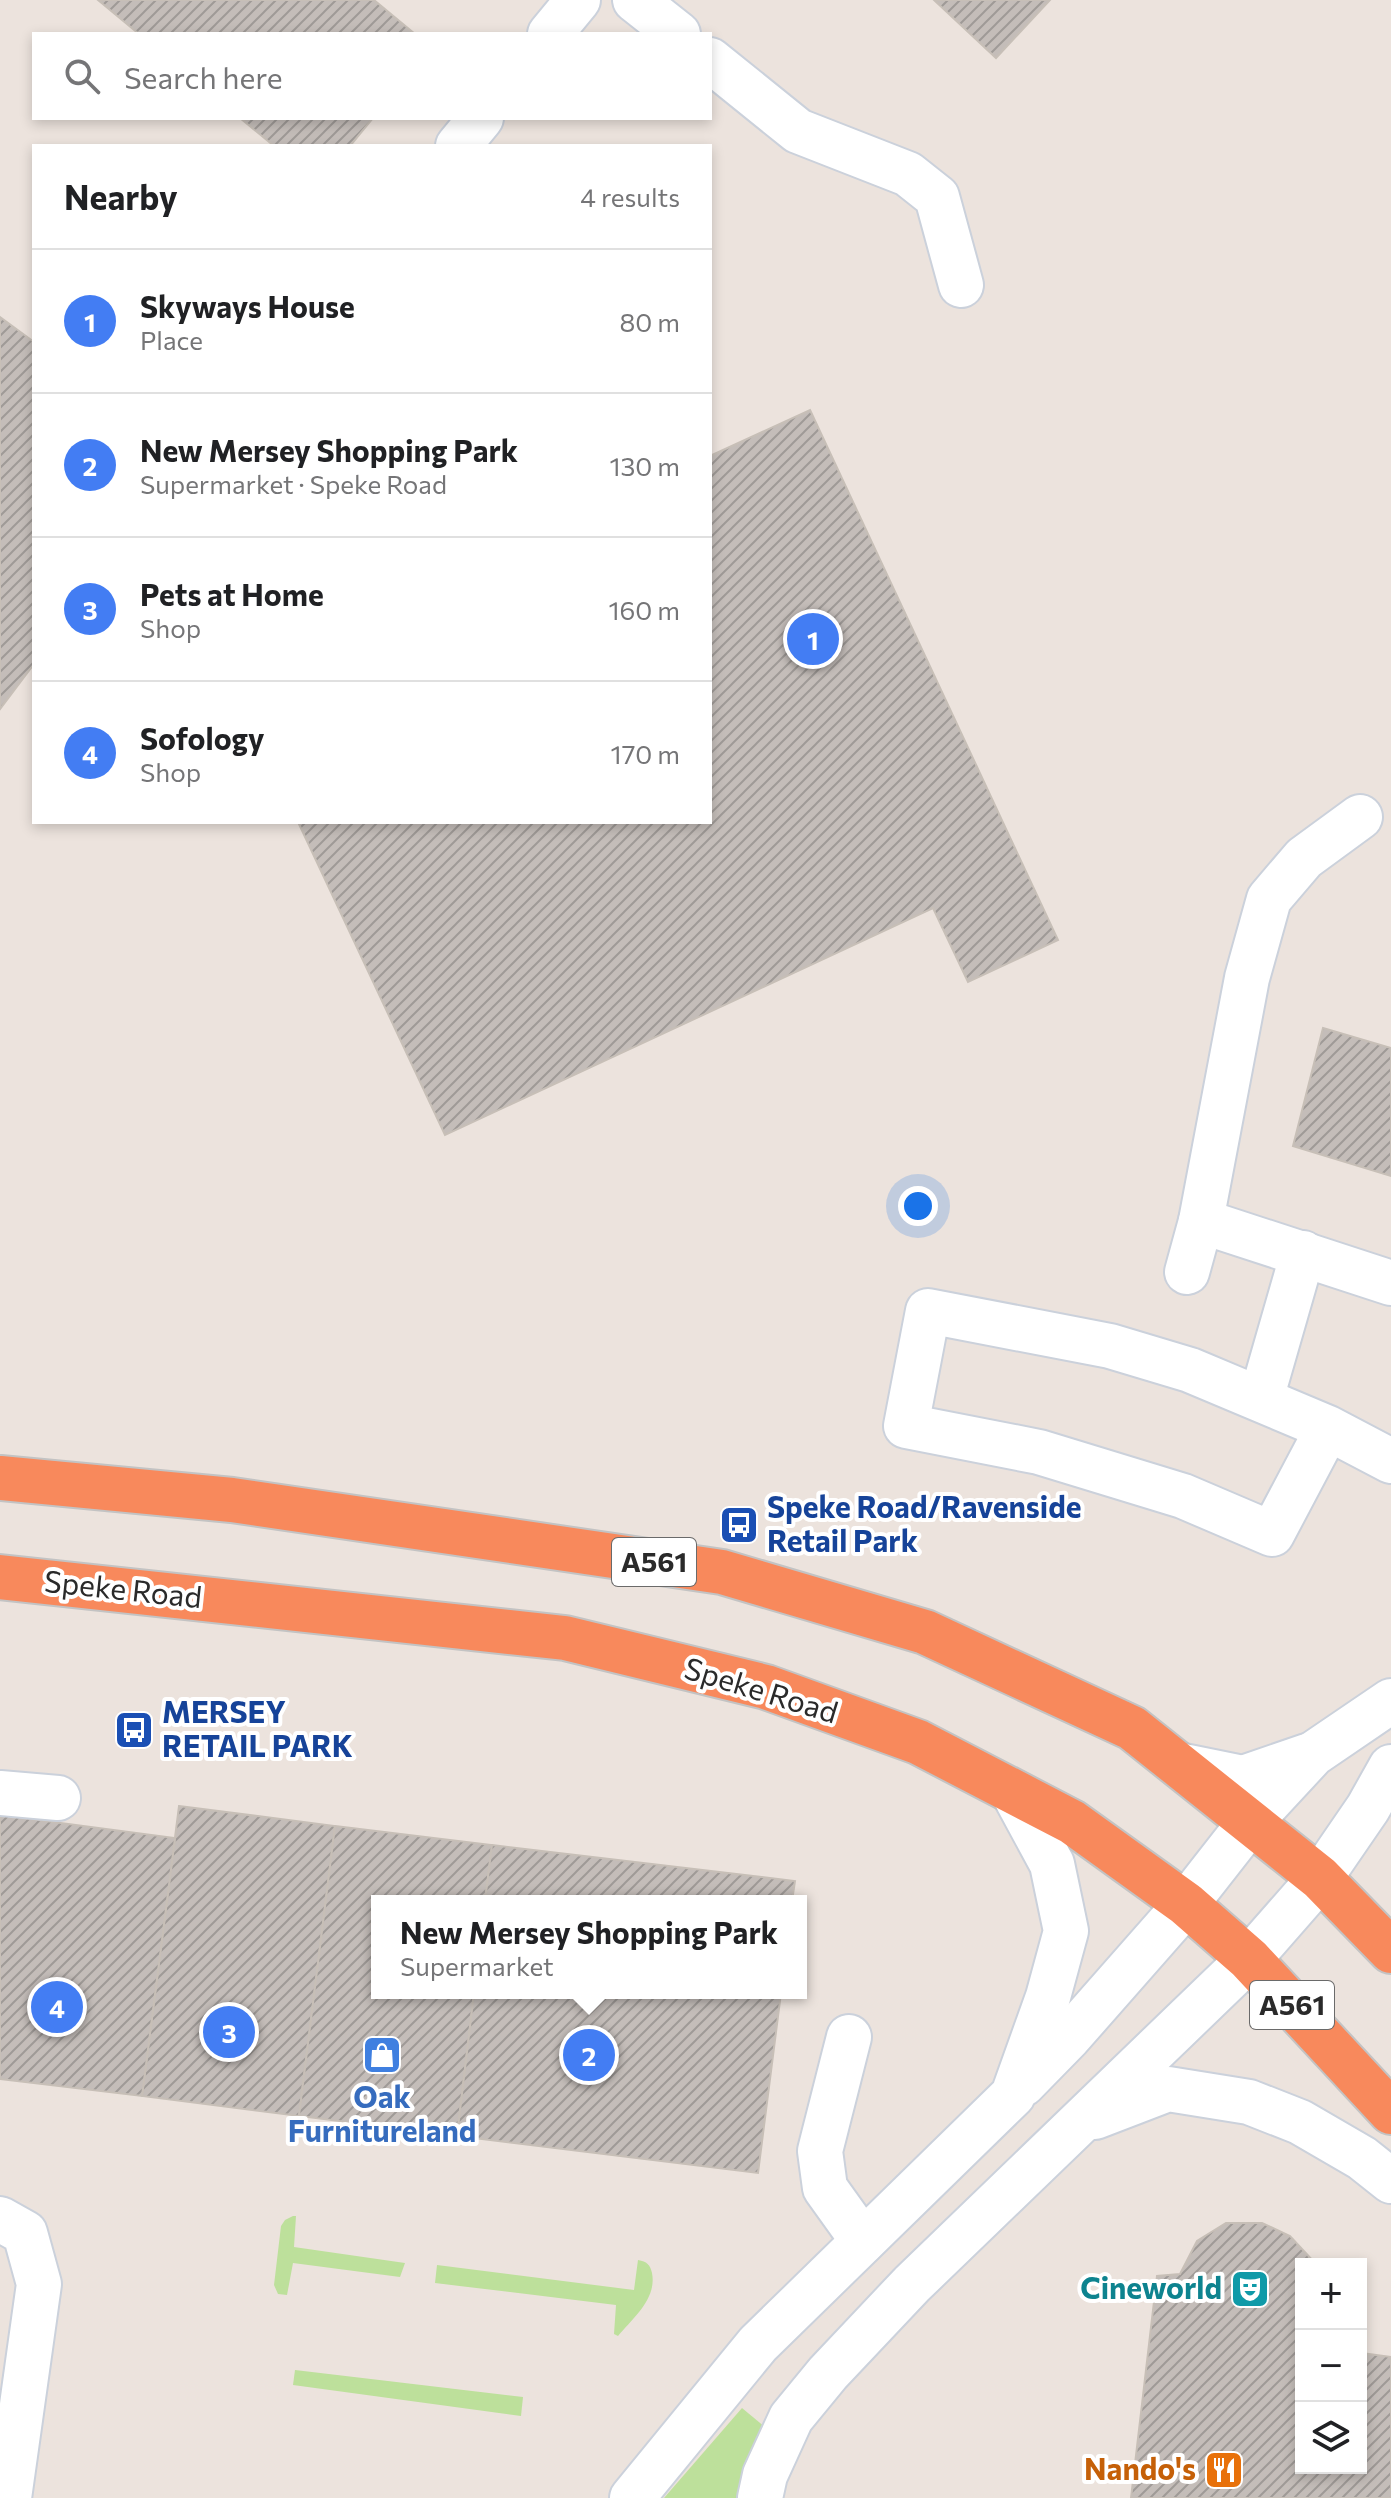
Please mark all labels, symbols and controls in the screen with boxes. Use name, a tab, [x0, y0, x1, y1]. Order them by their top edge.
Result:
search box	[32, 32, 712, 120]
icon: search	[60, 54, 104, 98]
text: Search here	[124, 58, 283, 95]
text: Nearby	[64, 175, 178, 217]
text: 4 results	[580, 181, 680, 212]
text: Skyways House	[140, 287, 355, 324]
text: 1	[84, 306, 96, 337]
text: 80 m	[620, 306, 680, 337]
text: Place	[140, 324, 203, 355]
text: New Mersey Shopping Park	[140, 431, 518, 468]
text: 2	[83, 450, 97, 481]
text: 130 m	[609, 450, 680, 481]
text: Supermarket · Speke Road	[140, 468, 447, 499]
text: Pets at Home	[140, 575, 324, 612]
text: 3	[82, 594, 98, 625]
text: 160 m	[608, 594, 680, 625]
pin: 1	[787, 609, 839, 669]
text: Shop	[140, 612, 201, 643]
text: Sofology	[140, 719, 265, 756]
text: 4	[82, 738, 98, 769]
text: 170 m	[611, 738, 680, 769]
text: Shop	[140, 756, 201, 787]
your location	[898, 1186, 938, 1226]
place label: Speke Road/Ravenside Retail Park	[767, 1487, 1082, 1558]
bus stop icon: Speke Road/Ravenside Retail Park	[718, 1504, 760, 1546]
road number: A561	[612, 1538, 696, 1586]
street label: Speke Road	[43, 1561, 204, 1614]
street label: Speke Road	[681, 1648, 843, 1729]
place label: MERSEY RETAIL PARK	[162, 1692, 353, 1763]
bus stop icon: MERSEY RETAIL PARK	[113, 1709, 155, 1751]
popup	[371, 1895, 807, 1999]
text: New Mersey Shopping Park	[400, 1913, 778, 1950]
text: Supermarket	[400, 1950, 554, 1981]
pin: 4	[31, 1977, 83, 2037]
road number: A561	[1250, 1981, 1334, 2029]
pin: 3	[203, 2002, 255, 2062]
pin: 2	[563, 2025, 615, 2085]
shop icon: Oak Furnitureland	[361, 2034, 403, 2076]
place label: Oak Furnitureland	[288, 2077, 476, 2148]
map controls	[1295, 2258, 1367, 2474]
button: +	[1295, 2258, 1367, 2330]
place label: Cineworld	[1080, 2268, 1222, 2305]
theatre icon: Cineworld	[1229, 2268, 1271, 2310]
button: −	[1295, 2330, 1367, 2402]
button: layers	[1295, 2402, 1367, 2474]
place label: Nando's	[1084, 2449, 1196, 2486]
restaurant icon: Nando's	[1203, 2449, 1245, 2491]

